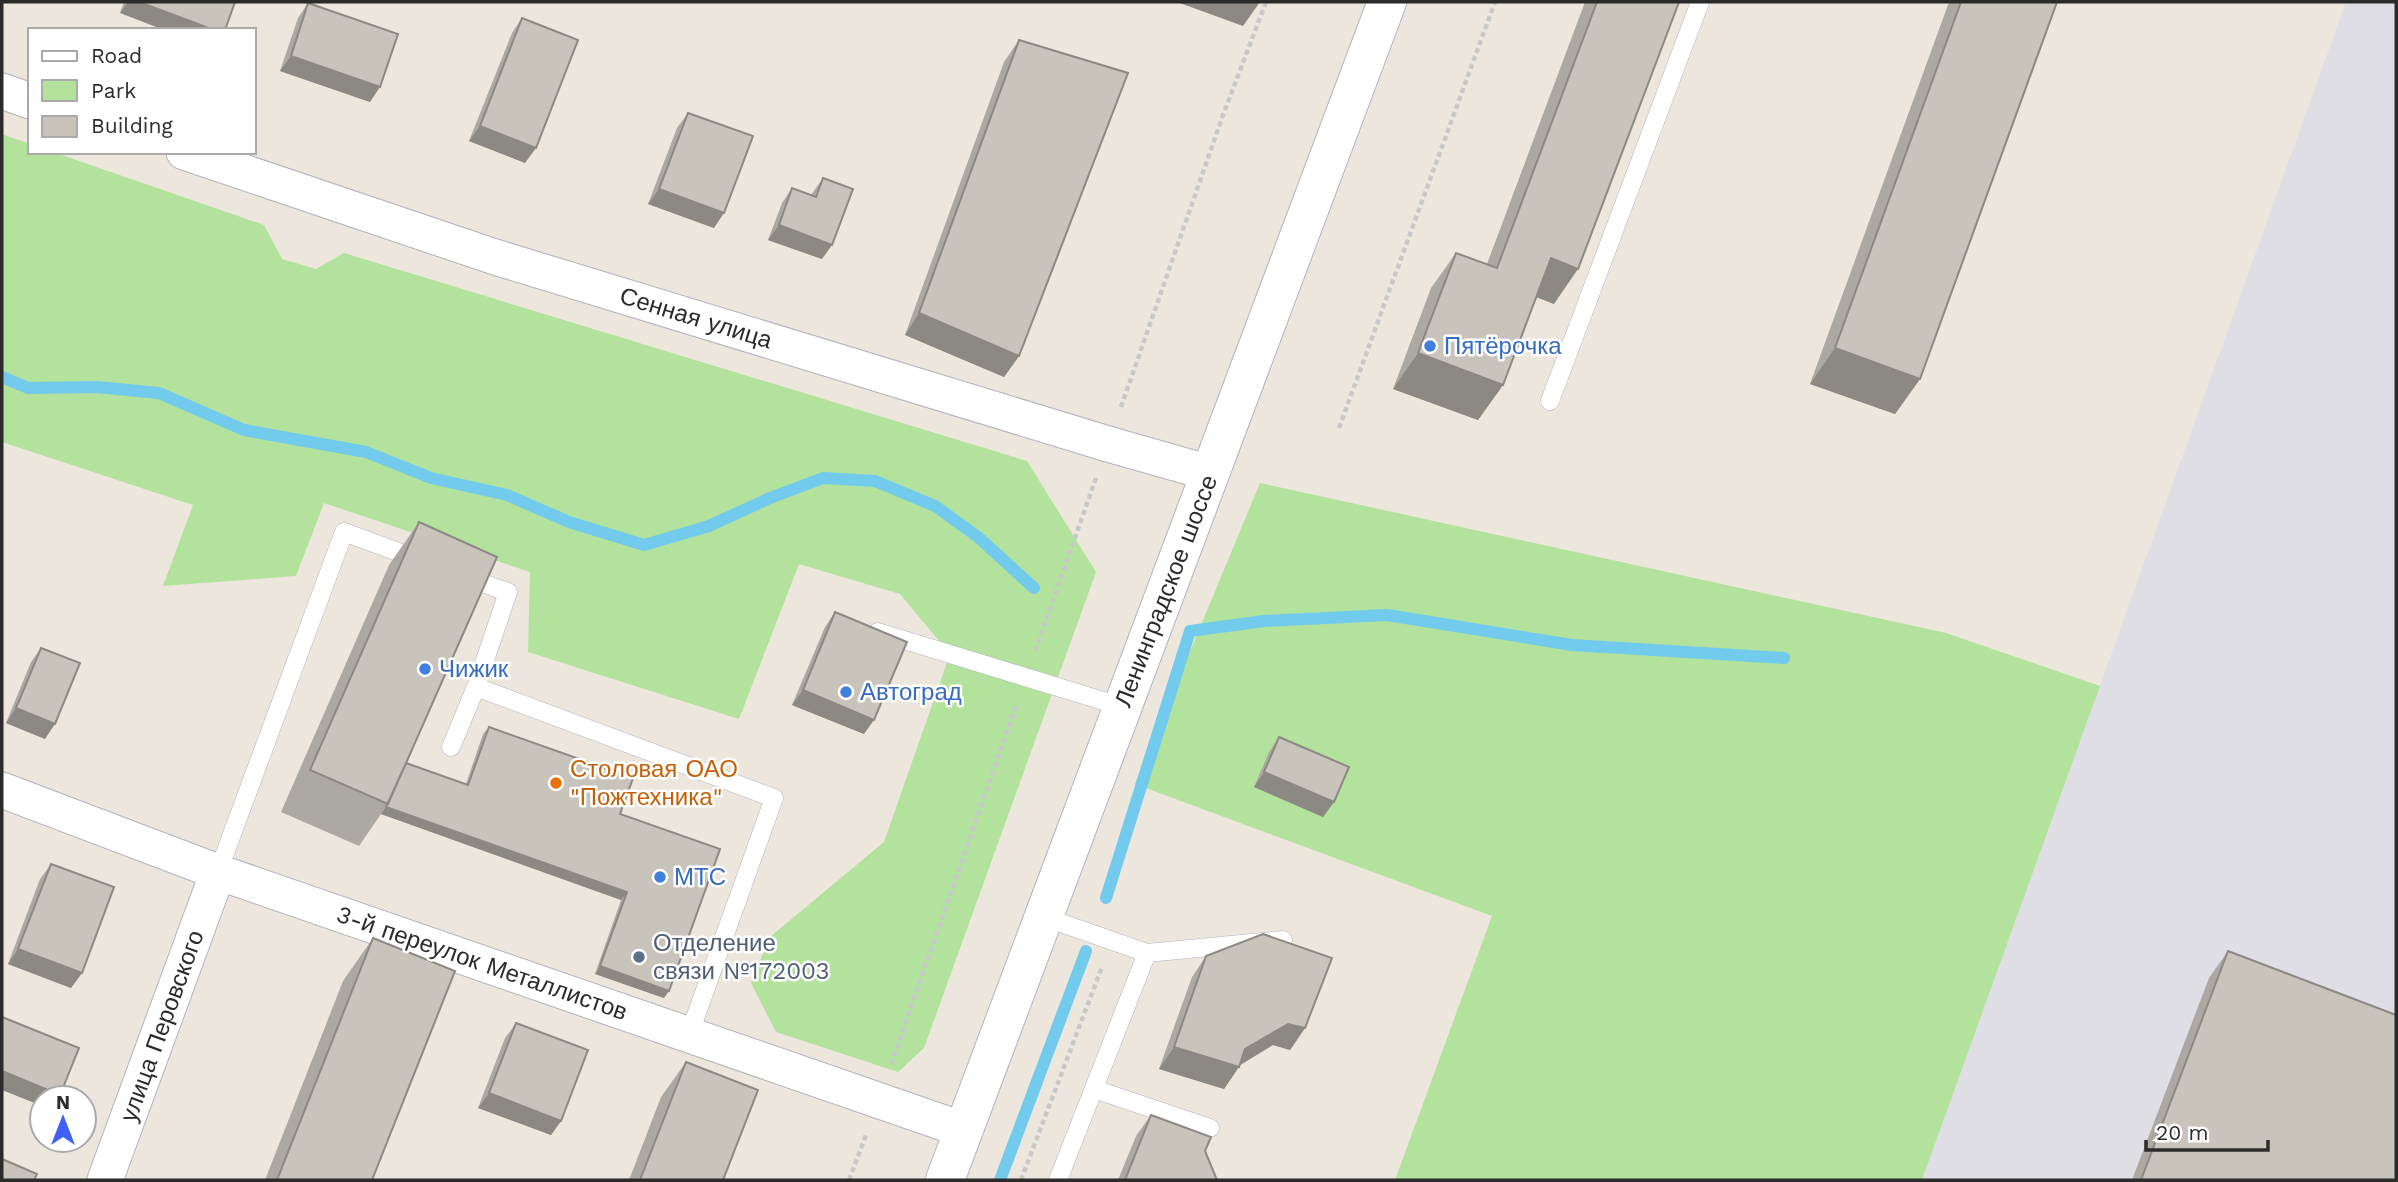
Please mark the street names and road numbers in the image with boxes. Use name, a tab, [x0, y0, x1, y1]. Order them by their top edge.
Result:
street label: Сенная улица	[617, 282, 776, 355]
street label: Ленинградское шоссе	[1109, 471, 1223, 711]
street label: 3-й переулок Металлистов	[333, 900, 631, 1026]
street label: улица Перовского	[114, 926, 210, 1126]

